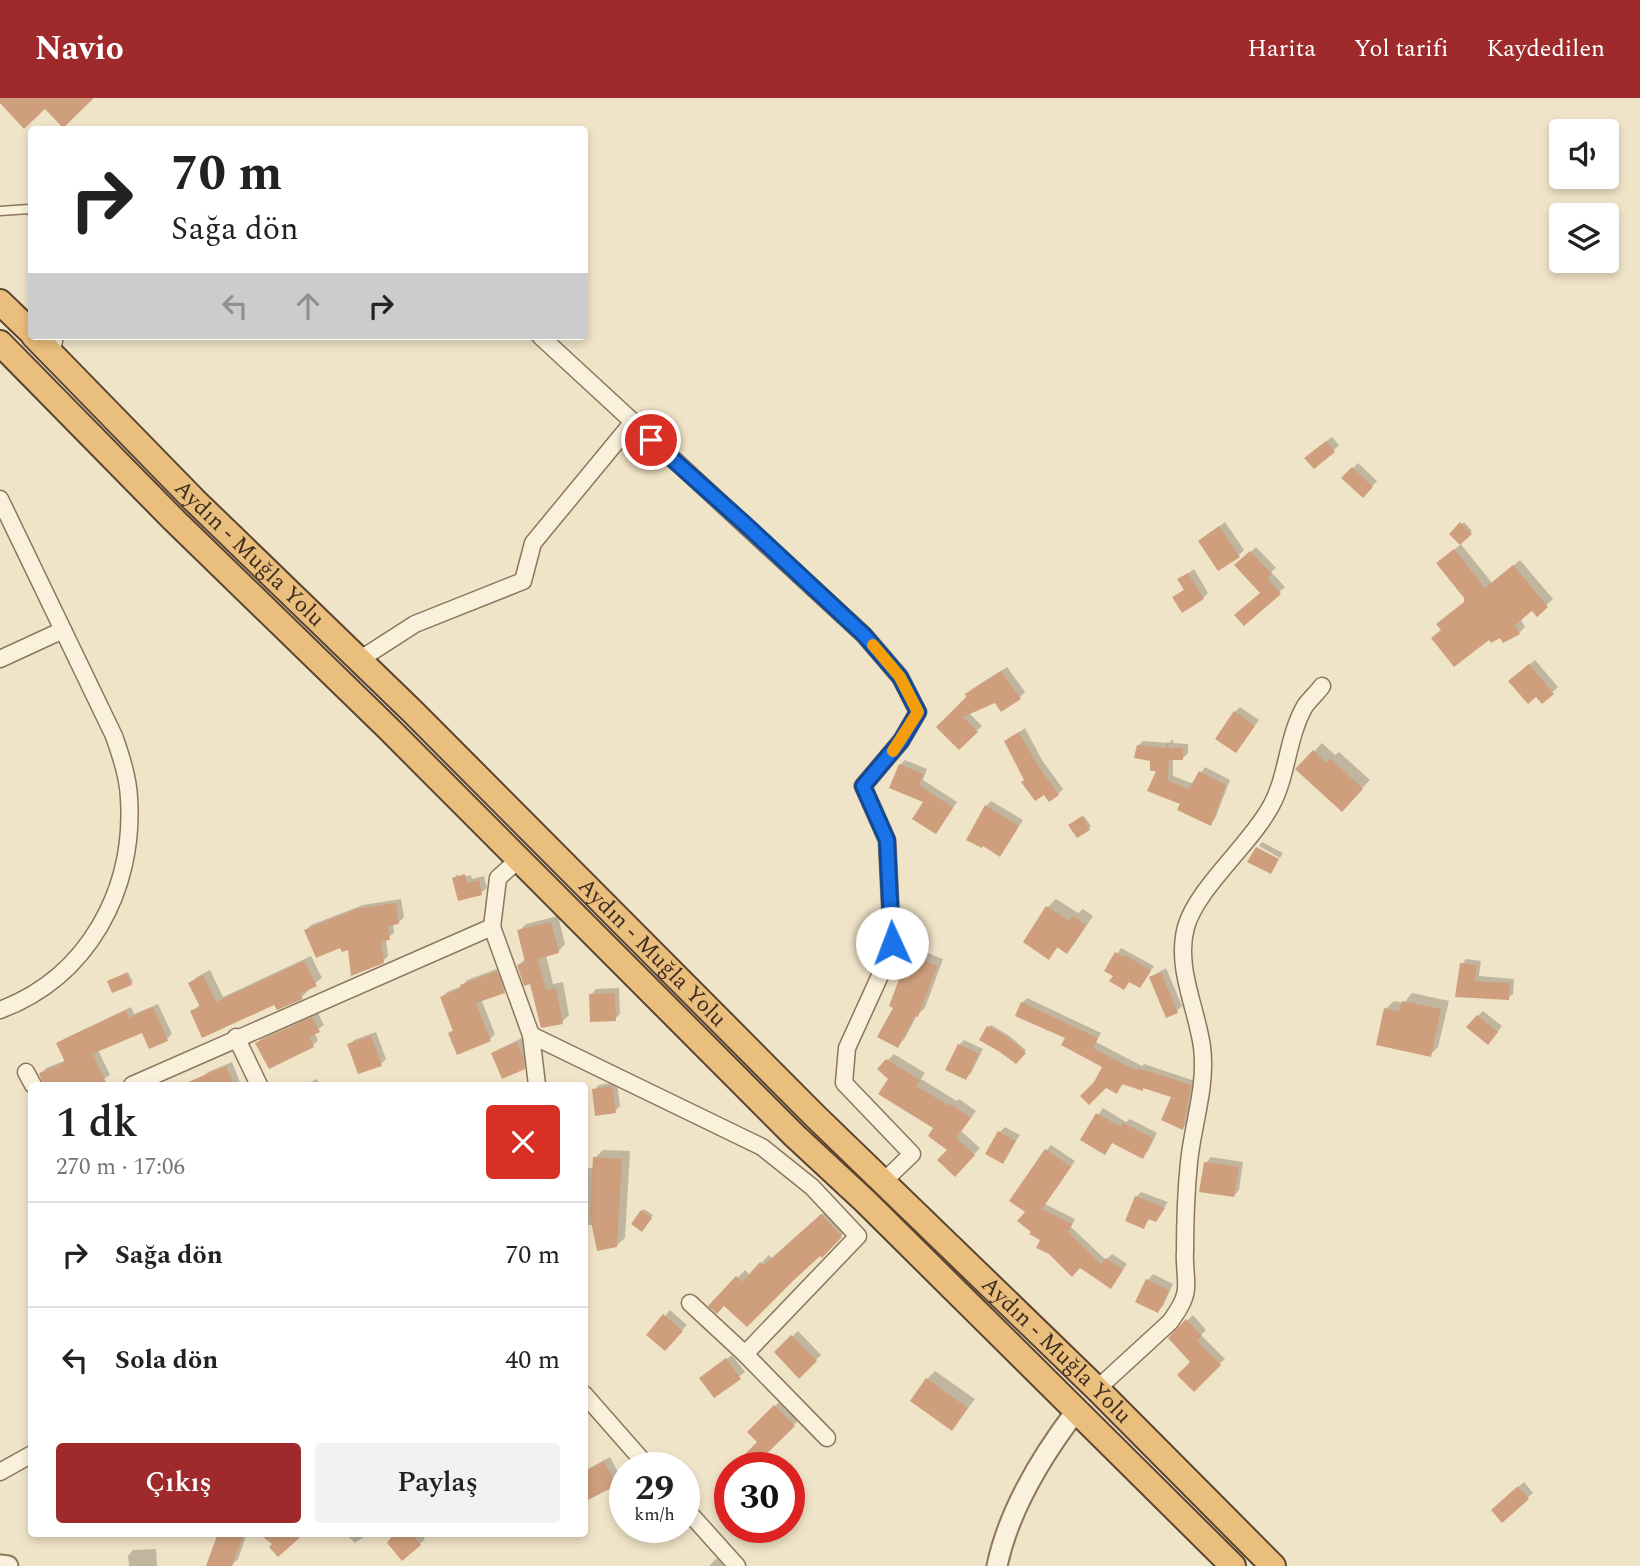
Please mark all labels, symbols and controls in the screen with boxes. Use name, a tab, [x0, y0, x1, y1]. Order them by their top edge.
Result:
text: Navio	[35, 24, 124, 74]
text: Harita	[1247, 31, 1316, 67]
text: Yol tarifi	[1354, 31, 1448, 67]
text: Kaydedilen	[1486, 31, 1605, 67]
map controls	[1549, 119, 1619, 273]
button: sound	[1549, 119, 1619, 189]
text: 70 m	[171, 137, 282, 212]
icon: right	[56, 154, 147, 245]
button: layers	[1549, 203, 1619, 273]
text: Sağa dön	[171, 205, 299, 254]
icon: left	[216, 287, 254, 325]
icon: ahead	[289, 287, 327, 325]
icon: right	[362, 287, 400, 325]
pin	[621, 410, 681, 470]
icon: arrive	[632, 421, 670, 459]
street label: Aydın - Muğla Yolu	[166, 472, 333, 635]
street label: Aydın - Muğla Yolu	[570, 869, 735, 1035]
position arrow	[855, 906, 929, 980]
text: 1 dk	[56, 1092, 138, 1155]
button: close	[486, 1105, 560, 1179]
text: 270 m · 17:06	[56, 1150, 185, 1185]
text: Sağa dön	[115, 1235, 223, 1275]
text: 70 m	[505, 1235, 560, 1275]
icon: right	[56, 1236, 94, 1274]
street label: Aydın - Muğla Yolu	[973, 1268, 1140, 1432]
text: Sola dön	[115, 1340, 218, 1380]
text: 40 m	[505, 1340, 560, 1380]
icon: left	[56, 1341, 94, 1379]
button: Çıkış	[56, 1443, 301, 1523]
button: Paylaş	[315, 1443, 560, 1523]
speed limit sign: 30	[714, 1452, 805, 1543]
text: 29	[635, 1462, 674, 1515]
text: km/h	[634, 1501, 675, 1528]

